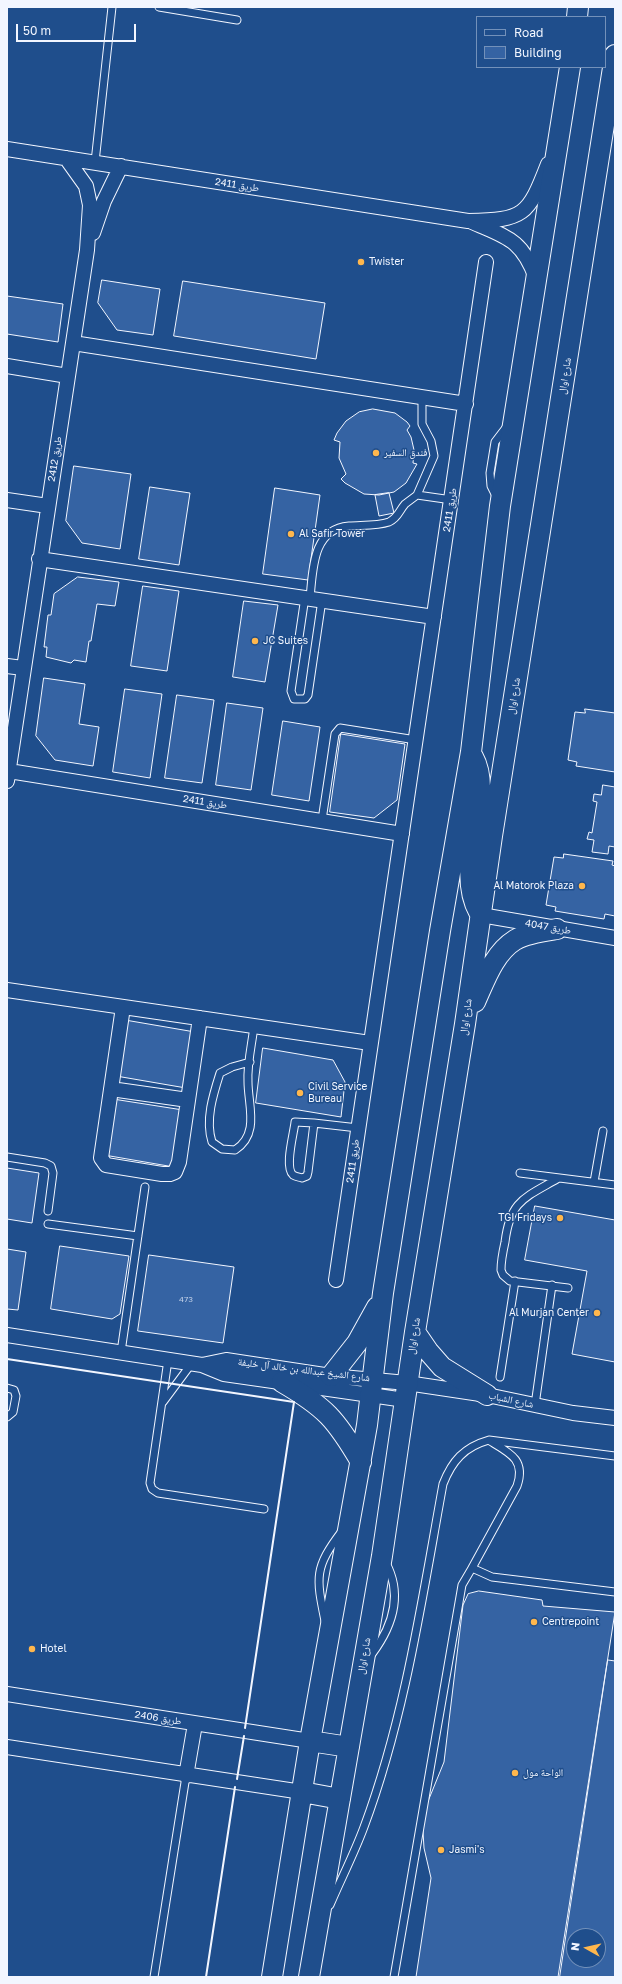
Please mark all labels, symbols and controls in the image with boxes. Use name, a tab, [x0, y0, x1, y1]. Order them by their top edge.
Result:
scale bar	[18, 16, 138, 42]
legend	[476, 16, 606, 68]
text: 50 m	[23, 23, 51, 38]
text: Road	[514, 25, 543, 40]
text: Building	[514, 45, 562, 60]
street label: طريق 2411	[214, 176, 260, 194]
place label: Twister	[369, 256, 404, 268]
marker: Twister	[356, 257, 366, 267]
street label: شارع اوال	[556, 357, 574, 395]
street label: طريق 2412	[46, 436, 64, 482]
place label: فندق السفير	[384, 447, 427, 459]
marker: فندق السفير	[371, 448, 381, 458]
street label: طريق 2411	[441, 487, 459, 533]
place label: Al Safir Tower	[299, 528, 365, 540]
marker: Al Safir Tower	[286, 529, 296, 539]
place label: JC Suites	[263, 635, 308, 647]
marker: JC Suites	[250, 636, 260, 646]
street label: شارع اوال	[505, 677, 523, 715]
street label: طريق 2411	[182, 793, 228, 811]
place label: Al Matorok Plaza	[494, 880, 574, 892]
marker: Al Matorok Plaza	[577, 881, 587, 891]
street label: طريق 4047	[524, 917, 572, 937]
street label: شارع اوال	[457, 998, 475, 1036]
place label: Civil Service Bureau	[308, 1081, 367, 1104]
marker: Civil Service Bureau	[295, 1088, 305, 1098]
street label: طريق 2411	[344, 1138, 362, 1184]
place label: TGI Fridays	[498, 1212, 552, 1224]
marker: TGI Fridays	[555, 1213, 565, 1223]
house number: 473	[179, 1294, 193, 1304]
place label: Al Murjan Center	[509, 1307, 589, 1319]
marker: Al Murjan Center	[592, 1308, 602, 1318]
street label: شارع اوال	[405, 1317, 423, 1355]
street label: شارع الشيخ عبدالله بن خالد آل خليفة	[237, 1356, 371, 1384]
street label: شارع الشباب	[487, 1389, 535, 1411]
place label: Centrepoint	[542, 1616, 599, 1628]
marker: Centrepoint	[529, 1617, 539, 1627]
street label: شارع اوال	[355, 1637, 373, 1675]
place label: Hotel	[40, 1643, 67, 1655]
marker: Hotel	[27, 1644, 37, 1654]
street label: طريق 2406	[134, 1708, 182, 1728]
place label: الواحة مول	[523, 1767, 563, 1779]
marker: الواحة مول	[510, 1768, 520, 1778]
place label: Jasmi's	[449, 1844, 485, 1856]
marker: Jasmi's	[436, 1845, 446, 1855]
north arrow	[566, 1928, 606, 1968]
text: N	[568, 1941, 582, 1951]

